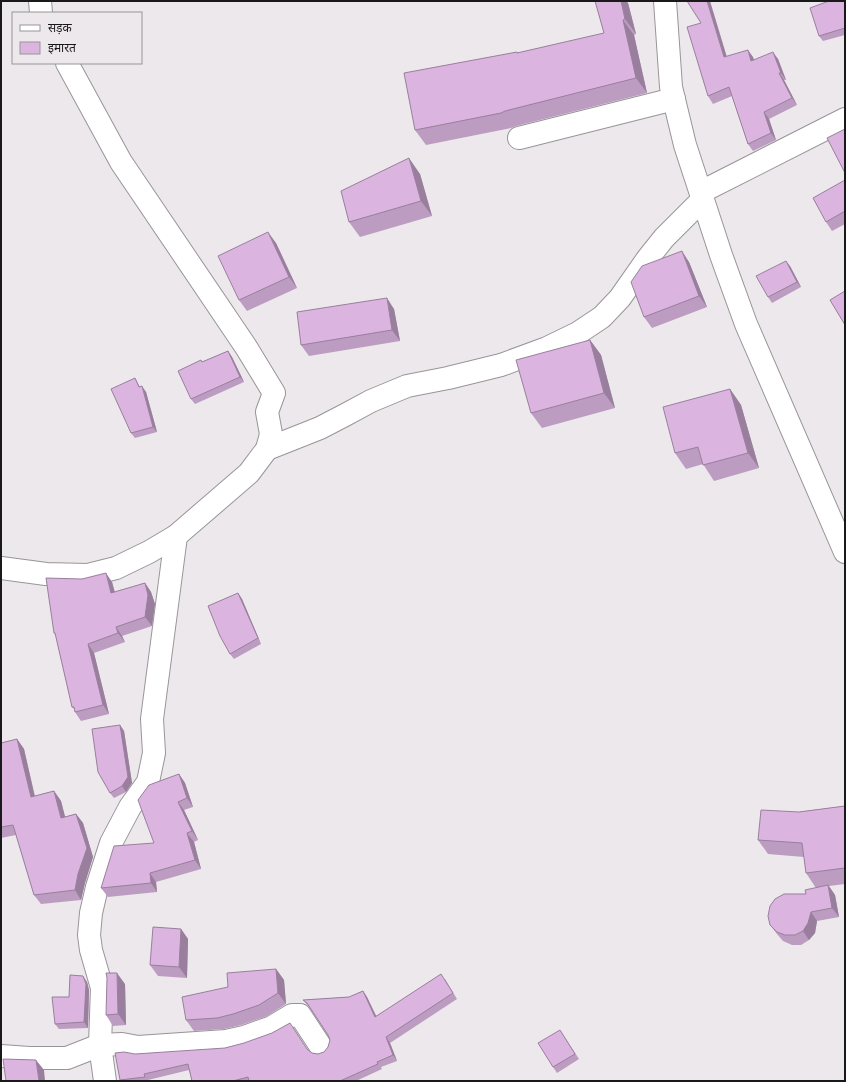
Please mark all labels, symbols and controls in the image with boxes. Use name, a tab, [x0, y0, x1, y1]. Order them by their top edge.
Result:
legend	[12, 12, 142, 64]
text: सड़क	[48, 20, 73, 35]
text: इमारत	[48, 40, 77, 55]

